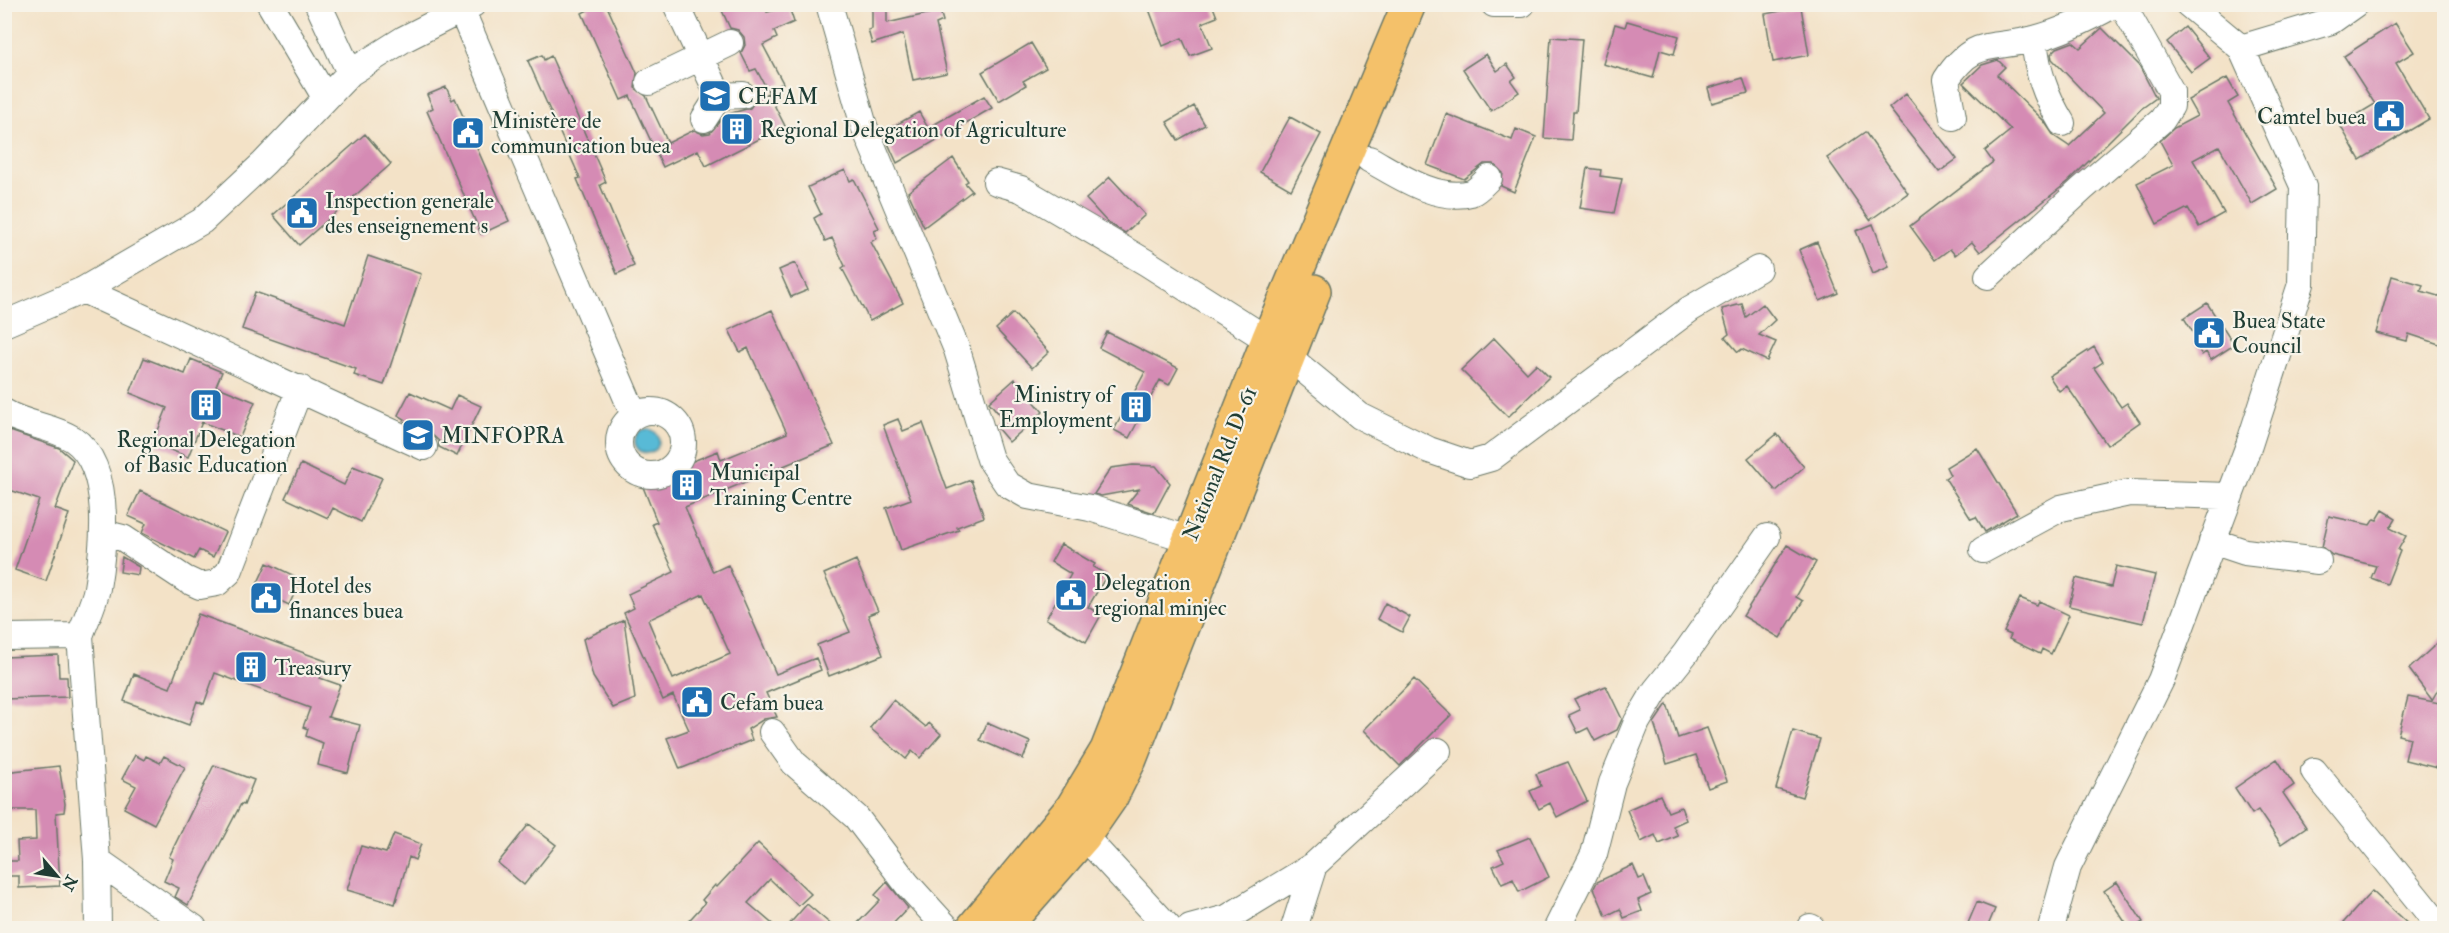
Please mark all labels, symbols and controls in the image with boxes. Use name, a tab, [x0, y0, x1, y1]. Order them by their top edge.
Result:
school or university icon: CEFAM	[697, 78, 733, 114]
place label: CEFAM	[738, 83, 818, 111]
public building icon: Camtel buea	[2371, 98, 2407, 134]
place label: Camtel buea	[2257, 103, 2367, 131]
place label: Ministère de communication buea	[491, 107, 671, 160]
building icon: Regional Delegation of Agriculture	[719, 111, 755, 147]
public building icon: Ministère de communication buea	[450, 115, 486, 151]
place label: Regional Delegation of Agriculture	[760, 116, 1066, 144]
place label: Inspection generale des enseignement s	[325, 187, 494, 240]
public building icon: Inspection generale des enseignement s	[284, 195, 320, 231]
place label: Buea State Council	[2232, 307, 2325, 360]
public building icon: Buea State Council	[2191, 315, 2227, 351]
place label: Ministry of Employment	[999, 381, 1116, 435]
street label: National Rd. D-61	[1176, 382, 1264, 545]
building icon: Regional Delegation of Basic Education	[188, 387, 224, 423]
building icon: Ministry of Employment	[1118, 389, 1154, 425]
school or university icon: MINFOPRA	[400, 417, 436, 453]
place label: MINFOPRA	[441, 422, 565, 450]
place label: Regional Delegation of Basic Education	[116, 426, 296, 479]
place label: Municipal Training Centre	[710, 459, 852, 512]
building icon: Municipal Training Centre	[669, 467, 705, 503]
place label: Delegation regional minjec	[1094, 569, 1227, 622]
place label: Hotel des finances buea	[289, 572, 404, 625]
public building icon: Delegation regional minjec	[1053, 577, 1089, 613]
public building icon: Hotel des finances buea	[248, 580, 284, 616]
building icon: Treasury	[233, 649, 269, 685]
place label: Treasury	[274, 654, 351, 682]
public building icon: Cefam buea	[679, 684, 715, 720]
place label: Cefam buea	[720, 689, 824, 717]
north arrow	[27, 846, 87, 906]
text: N	[57, 871, 82, 894]

